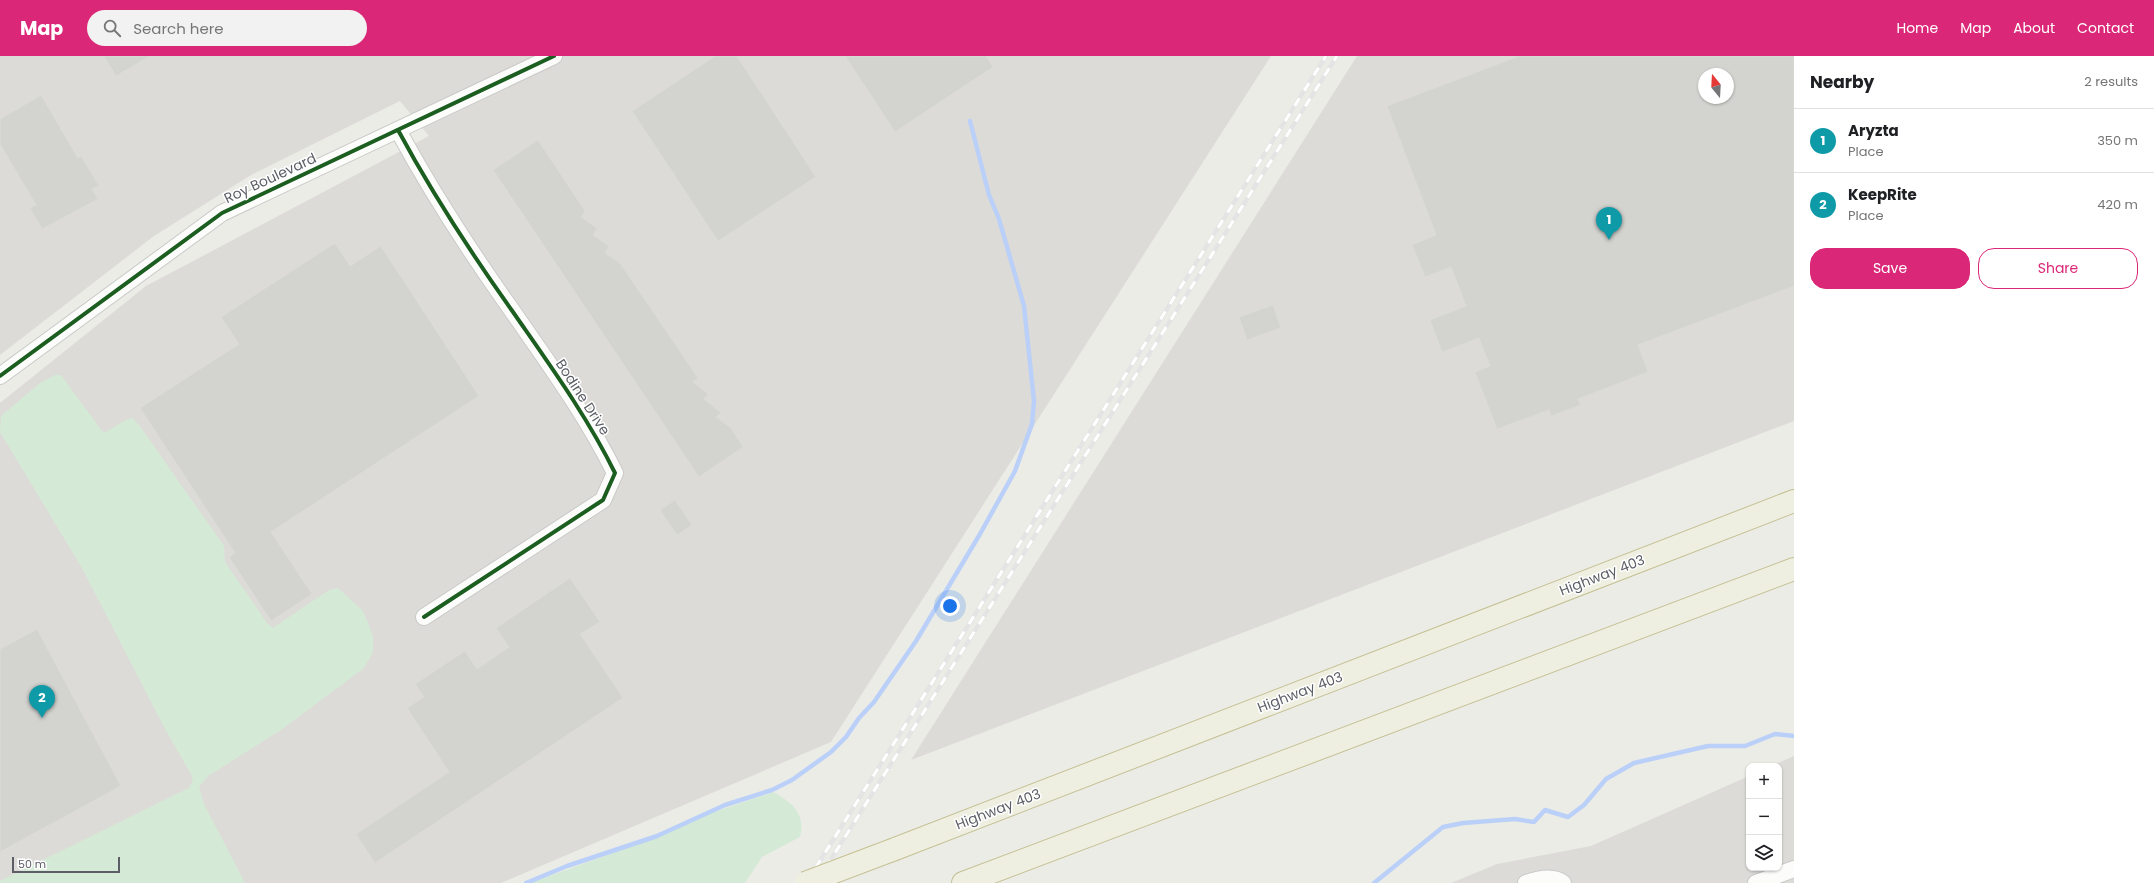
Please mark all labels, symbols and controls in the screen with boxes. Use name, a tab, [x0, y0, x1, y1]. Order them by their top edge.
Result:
search box	[87, 10, 367, 46]
text: Map	[20, 15, 63, 42]
icon: search	[101, 17, 123, 39]
text: Search here	[133, 18, 224, 39]
text: Home	[1896, 18, 1938, 38]
text: Map	[1960, 18, 1991, 38]
text: About	[2013, 18, 2055, 38]
text: Contact	[2077, 18, 2134, 38]
north arrow	[1698, 68, 1734, 104]
text: Nearby	[1810, 70, 1874, 94]
text: 2 results	[2084, 72, 2138, 91]
text: Aryzta	[1848, 120, 1899, 141]
text: 1	[1821, 131, 1825, 150]
text: 350 m	[2097, 131, 2138, 150]
text: Place	[1848, 142, 1883, 161]
street label: Roy Boulevard	[221, 148, 319, 208]
text: KeepRite	[1848, 184, 1917, 205]
text: 2	[1819, 195, 1827, 214]
text: 420 m	[2097, 195, 2138, 214]
text: Place	[1848, 206, 1883, 225]
pin: 1	[1596, 207, 1622, 240]
button: Save	[1810, 248, 1970, 289]
button: Share	[1978, 248, 2138, 289]
street label: Bodine Drive	[551, 355, 615, 439]
street label: Highway 403	[1556, 550, 1648, 600]
your location	[940, 596, 960, 616]
street label: Highway 403	[1254, 667, 1346, 717]
pin: 2	[29, 685, 55, 718]
map controls	[1746, 763, 1782, 871]
button: +	[1746, 763, 1782, 799]
street label: Highway 403	[952, 784, 1044, 834]
button: −	[1746, 799, 1782, 835]
button: layers	[1746, 835, 1782, 871]
scale bar	[12, 855, 120, 874]
text: 50 m	[18, 856, 46, 872]

